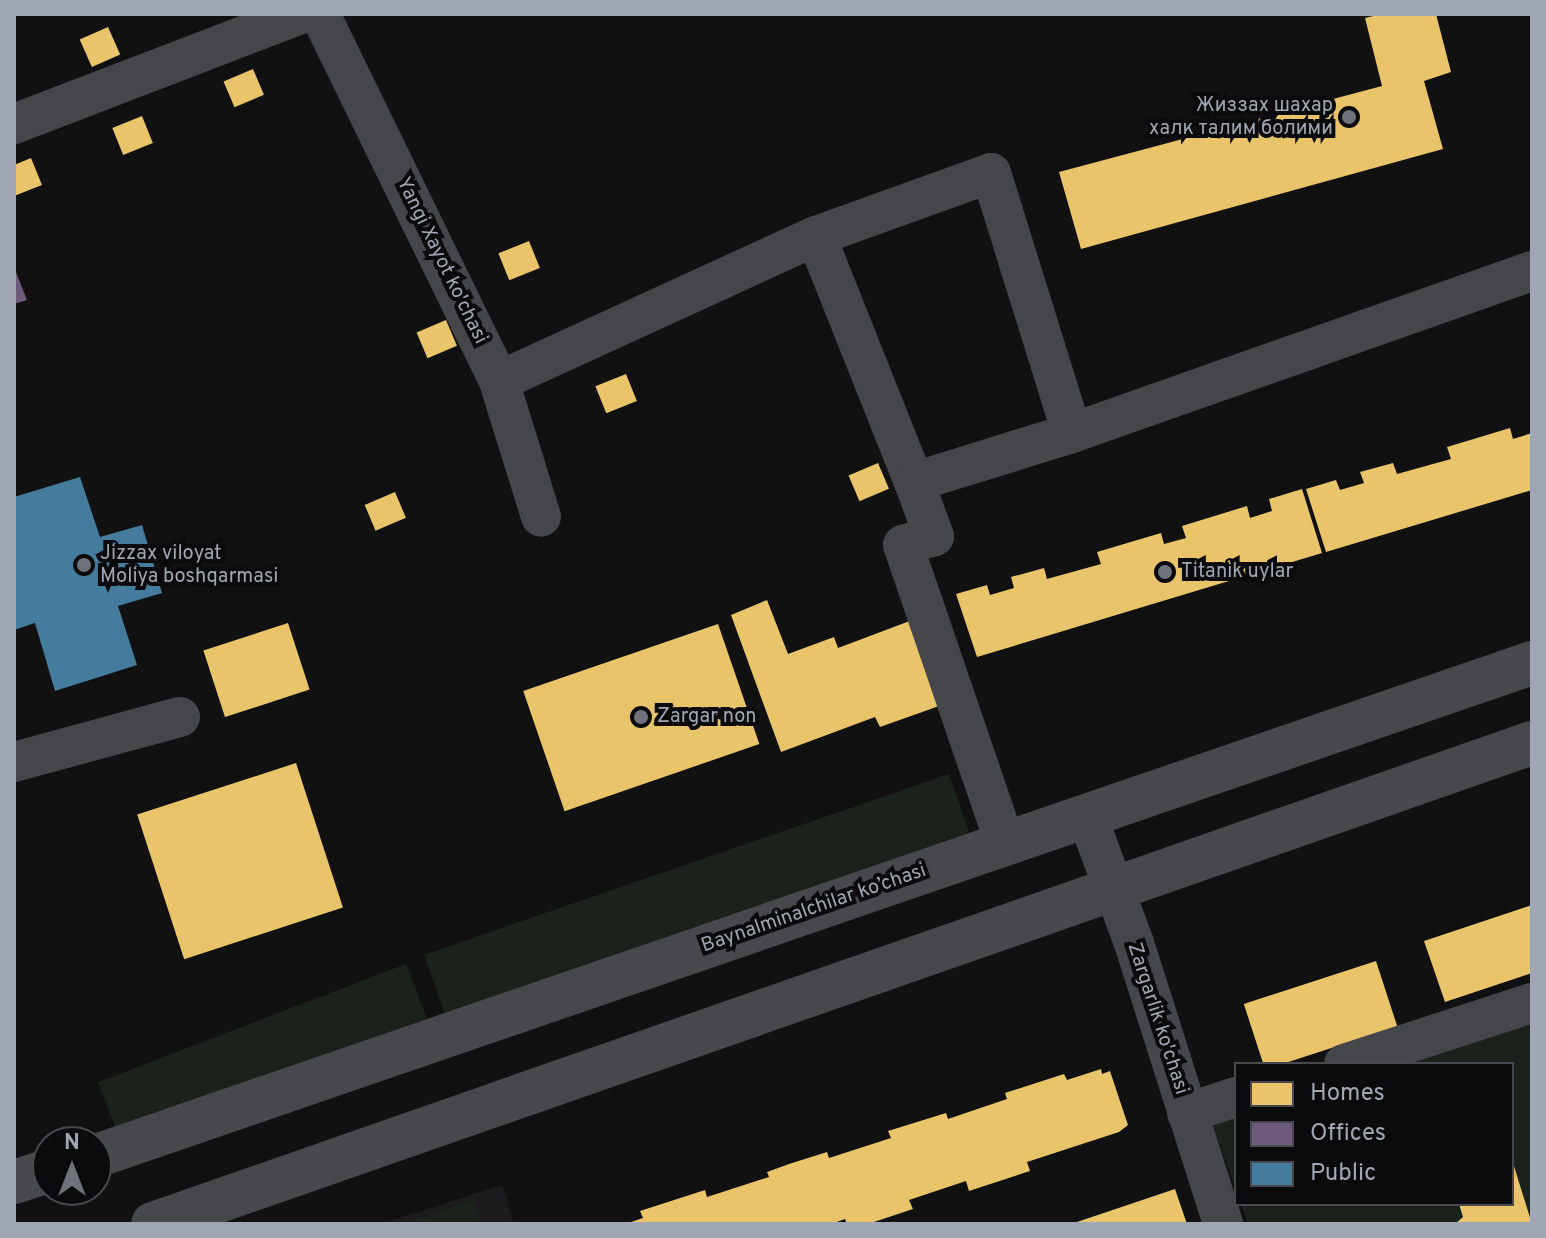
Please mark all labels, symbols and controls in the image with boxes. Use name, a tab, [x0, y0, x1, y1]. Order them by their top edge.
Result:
place label: Жиззах шахар халк талим болими	[1149, 94, 1333, 141]
marker: Жиззах шахар халк талим болими	[1340, 108, 1358, 126]
street label: Yangi Xayot ko'chasi	[390, 174, 492, 348]
place label: Jizzax viloyat Moliya boshqarmasi	[100, 542, 278, 589]
marker: Jizzax viloyat Moliya boshqarmasi	[75, 556, 93, 574]
place label: Titanik uylar	[1181, 560, 1293, 584]
marker: Titanik uylar	[1156, 563, 1174, 581]
place label: Zargar non	[657, 705, 757, 729]
marker: Zargar non	[632, 708, 650, 726]
street label: Baynalminalchilar ko’chasi	[698, 859, 930, 959]
street label: Zargarlik ko'chasi	[1121, 940, 1193, 1098]
legend	[1234, 1062, 1514, 1206]
text: Homes	[1310, 1079, 1385, 1109]
text: Offices	[1310, 1119, 1386, 1149]
north arrow	[32, 1126, 112, 1206]
text: N	[64, 1130, 80, 1157]
text: Public	[1310, 1159, 1376, 1189]

